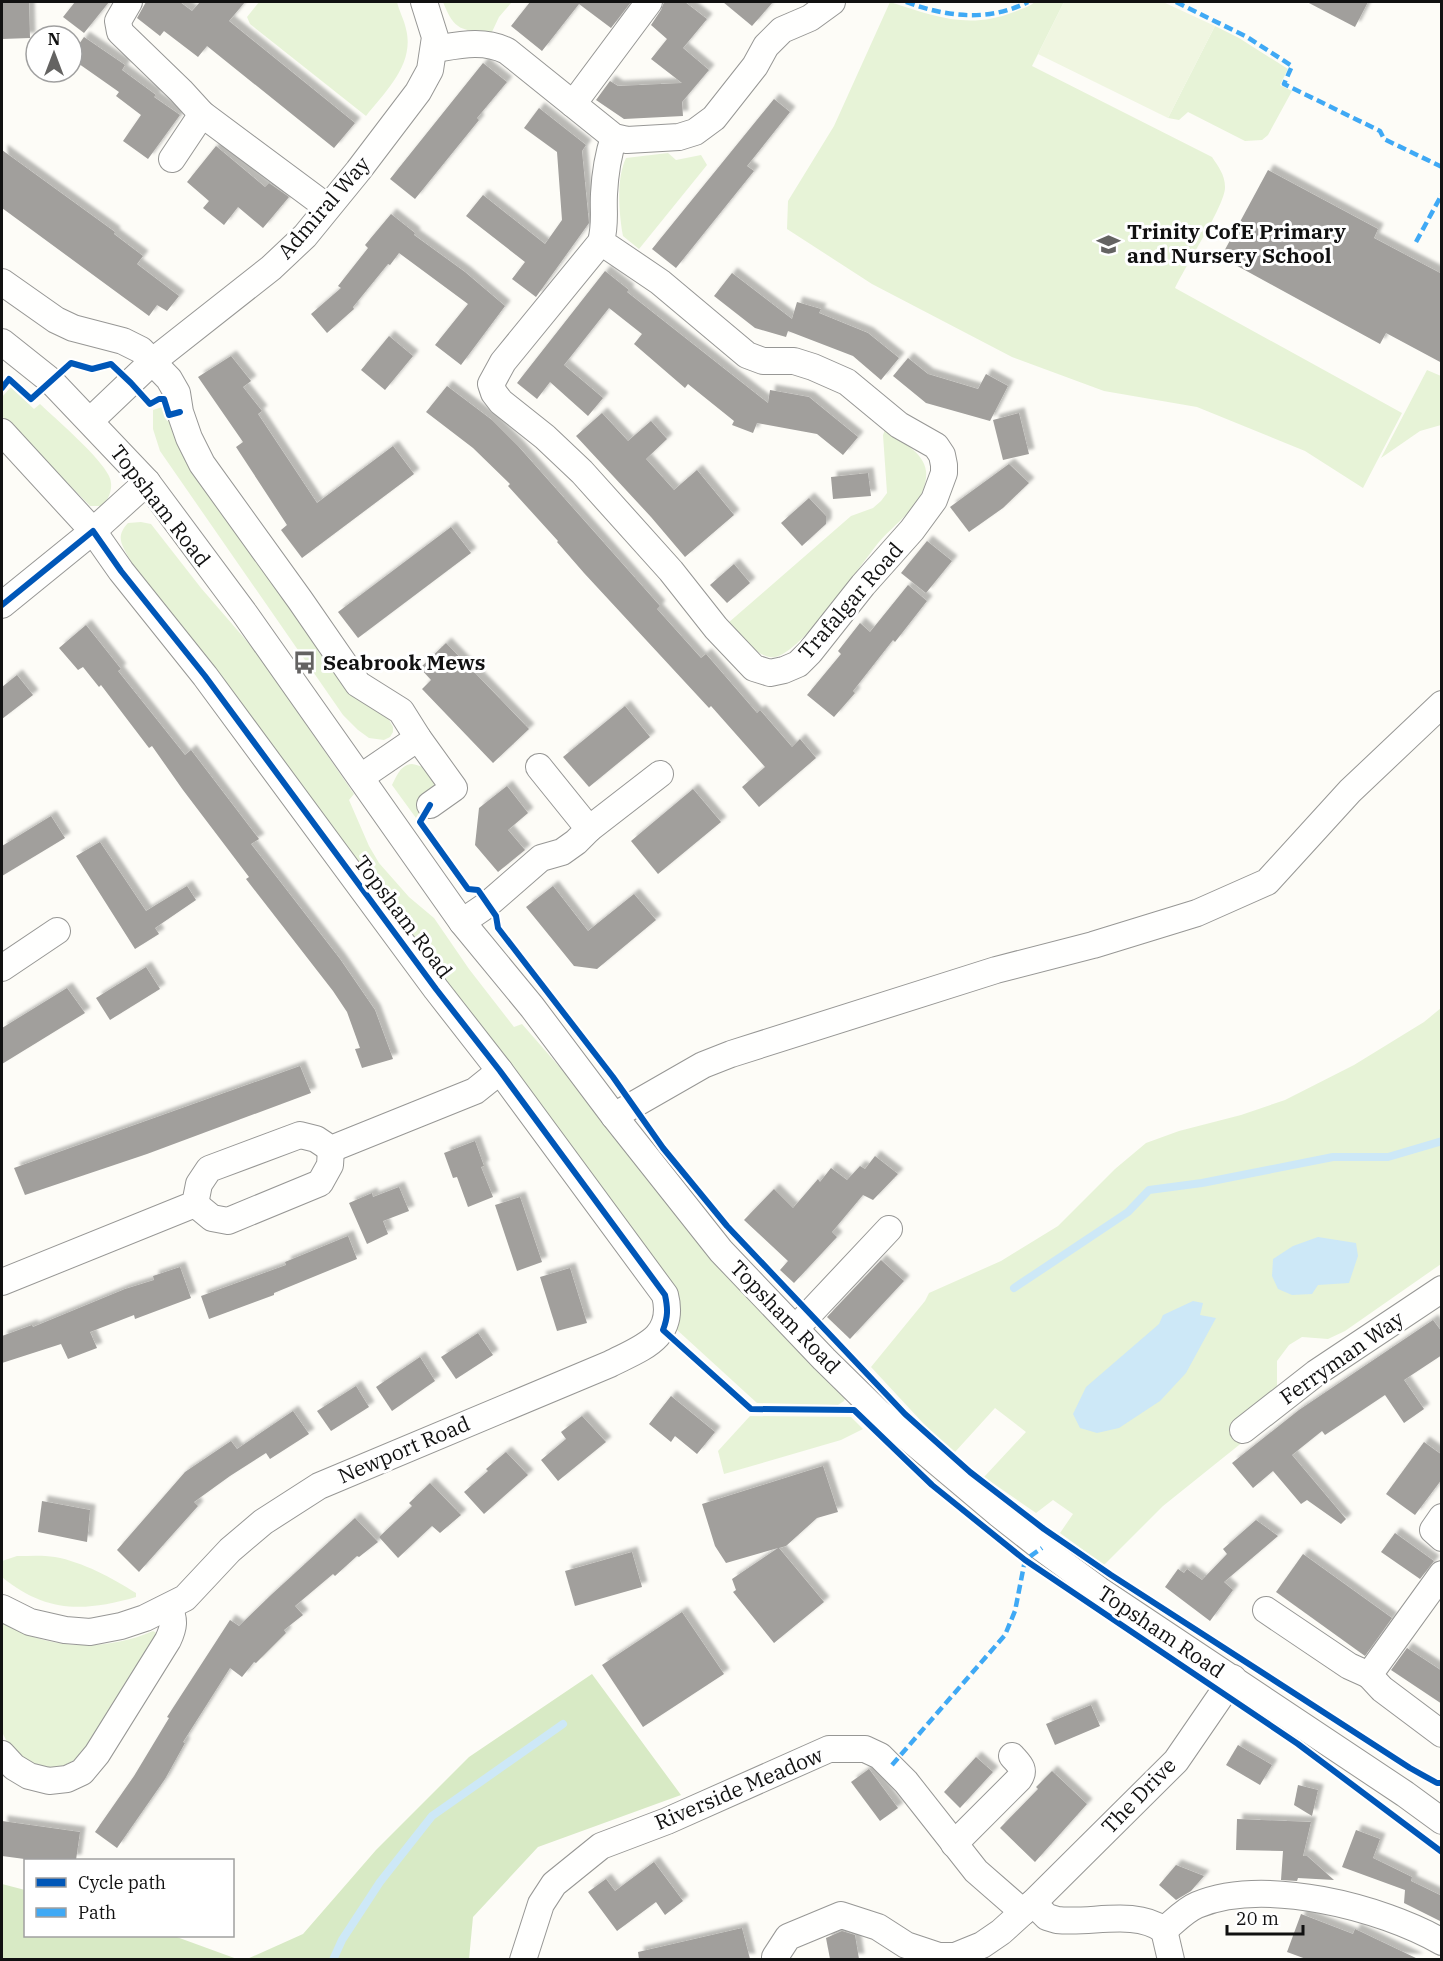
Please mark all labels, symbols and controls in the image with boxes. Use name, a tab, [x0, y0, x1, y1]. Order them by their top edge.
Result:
north arrow	[24, 24, 84, 84]
text: N	[48, 29, 60, 49]
street label: Admiral Way	[271, 150, 376, 265]
place label: Trinity CofE Primary and Nursery School	[1127, 217, 1346, 269]
school or university icon: Trinity CofE Primary and Nursery School	[1096, 231, 1122, 257]
street label: Topsham Road	[104, 439, 217, 572]
street label: Trafalgar Road	[792, 536, 909, 665]
place label: Seabrook Mews	[323, 648, 486, 676]
bus stop icon: Seabrook Mews	[292, 650, 318, 676]
street label: Topsham Road	[348, 849, 459, 984]
street label: Topsham Road	[724, 1254, 847, 1379]
street label: Ferryman Way	[1274, 1304, 1410, 1410]
street label: Newport Road	[333, 1409, 474, 1489]
street label: Topsham Road	[1093, 1578, 1231, 1684]
street label: Riverside Meadow	[650, 1740, 828, 1836]
street label: The Drive	[1095, 1751, 1182, 1840]
legend	[24, 1859, 234, 1937]
text: Cycle path	[78, 1871, 166, 1894]
scale bar	[1227, 1898, 1304, 1936]
text: Path	[78, 1901, 116, 1924]
text: 20 m	[1236, 1907, 1279, 1930]

